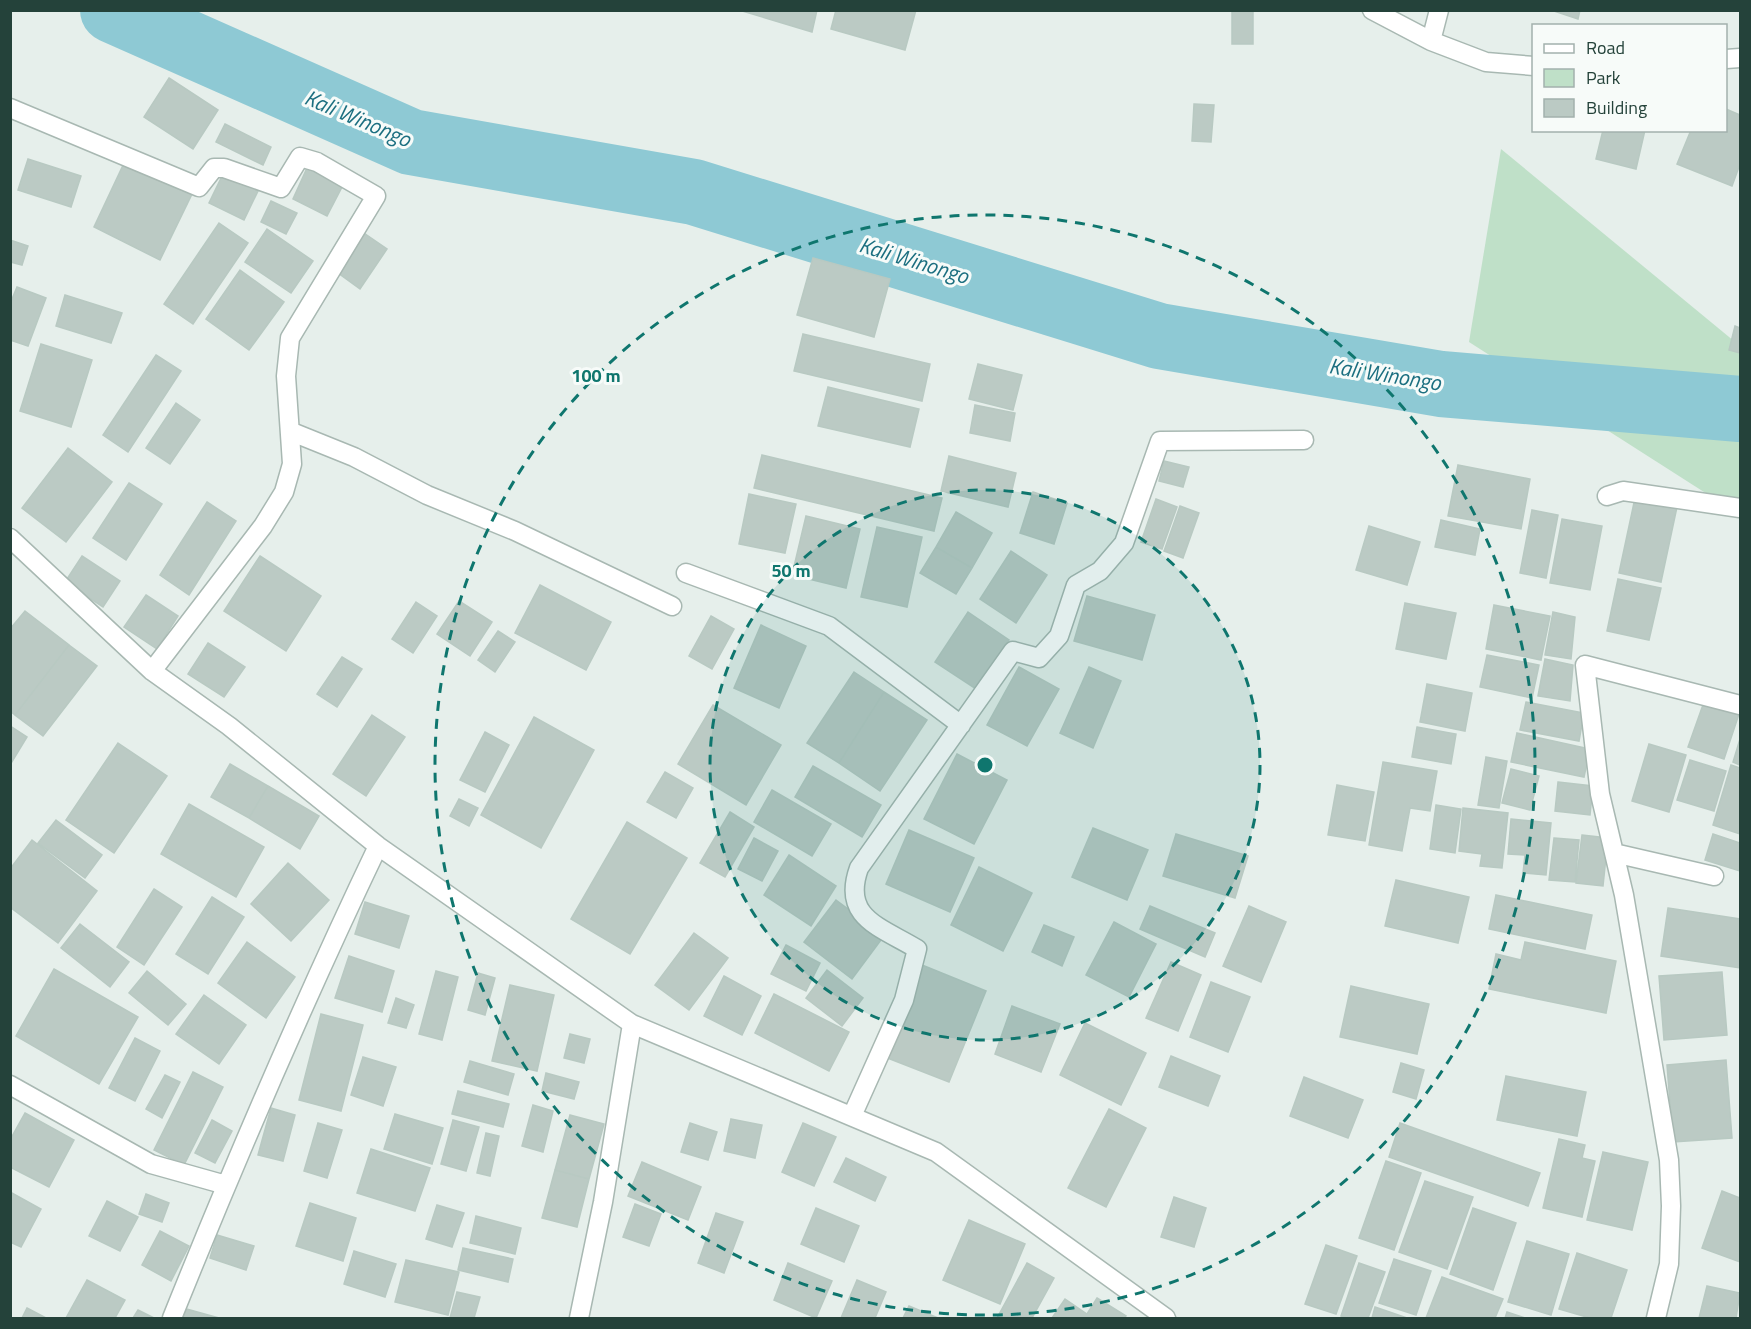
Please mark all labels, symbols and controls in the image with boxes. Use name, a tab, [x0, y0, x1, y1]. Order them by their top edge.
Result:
legend	[1532, 24, 1727, 132]
text: Road	[1586, 34, 1625, 61]
text: Park	[1586, 64, 1621, 91]
water label: Kali Winongo	[299, 80, 418, 156]
text: Building	[1586, 94, 1647, 121]
water label: Kali Winongo	[855, 227, 974, 293]
water label: Kali Winongo	[1327, 348, 1445, 400]
text: 100 m	[571, 362, 621, 389]
text: 50 m	[771, 557, 811, 584]
centre of rings	[975, 755, 995, 775]

